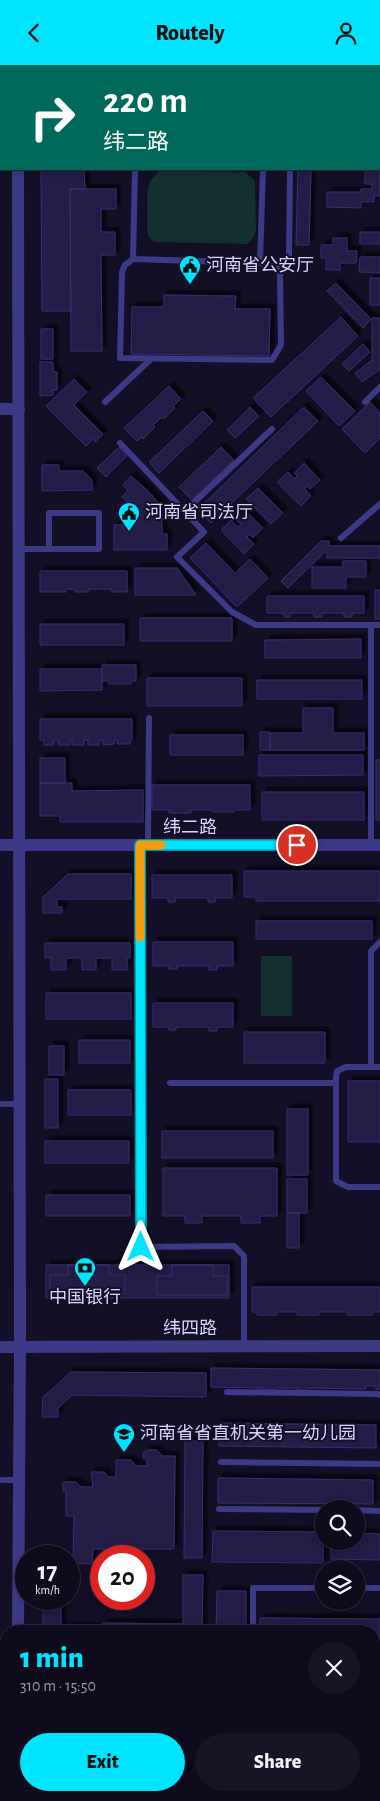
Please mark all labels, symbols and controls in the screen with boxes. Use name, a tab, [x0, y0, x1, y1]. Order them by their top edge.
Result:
icon: back	[20, 19, 48, 47]
icon: person	[332, 19, 360, 47]
text: Routely	[155, 22, 225, 44]
text: 220 m	[103, 84, 188, 119]
icon: right	[20, 85, 85, 150]
text: 纬二路	[103, 131, 169, 153]
public building icon: 河南省公安厅	[178, 254, 202, 285]
place label: 河南省公安厅	[206, 255, 314, 275]
public building icon: 河南省司法厅	[117, 501, 141, 532]
place label: 河南省司法厅	[145, 502, 253, 522]
street label: 纬二路	[163, 817, 217, 837]
pin	[276, 824, 318, 866]
icon: arrive	[283, 831, 311, 859]
position arrow	[114, 1220, 166, 1272]
bank icon: 中国银行	[73, 1256, 97, 1287]
place label: 中国银行	[49, 1287, 121, 1307]
street label: 纬四路	[163, 1318, 217, 1338]
school or university icon: 河南省省直机关第一幼儿园	[112, 1422, 136, 1453]
place label: 河南省省直机关第一幼儿园	[140, 1423, 356, 1443]
map controls	[315, 1500, 365, 1610]
button: search	[315, 1500, 365, 1550]
speed limit sign: 20	[90, 1545, 155, 1610]
text: 17	[38, 1559, 57, 1584]
button: layers	[315, 1560, 365, 1610]
text: km/h	[35, 1584, 60, 1596]
button: close	[308, 1642, 360, 1694]
text: 1 min	[20, 1643, 84, 1673]
text: 310 m · 15:50	[20, 1678, 96, 1694]
button: Exit	[20, 1733, 185, 1791]
button: Share	[195, 1733, 360, 1791]

